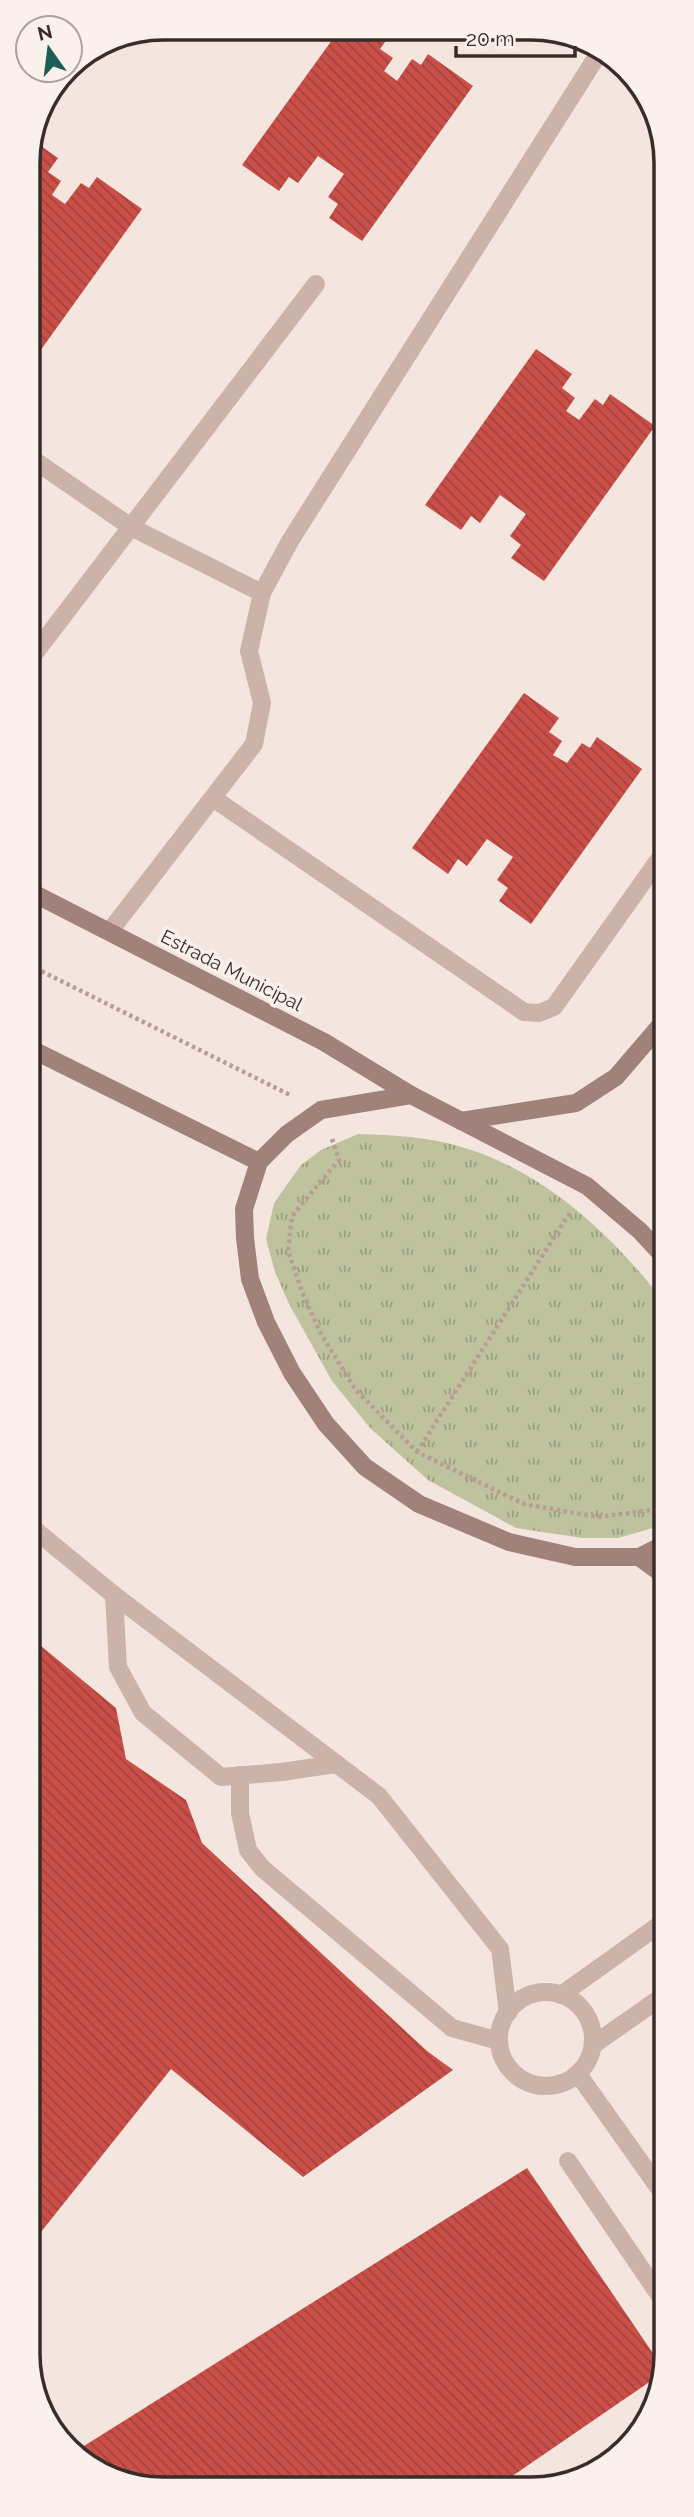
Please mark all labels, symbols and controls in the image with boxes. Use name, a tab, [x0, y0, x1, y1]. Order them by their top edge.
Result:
north arrow	[14, 14, 84, 84]
scale bar	[456, 14, 575, 58]
text: N	[35, 20, 55, 45]
text: 20 m	[466, 26, 514, 51]
street label: Estrada Municipal	[157, 925, 307, 1016]

